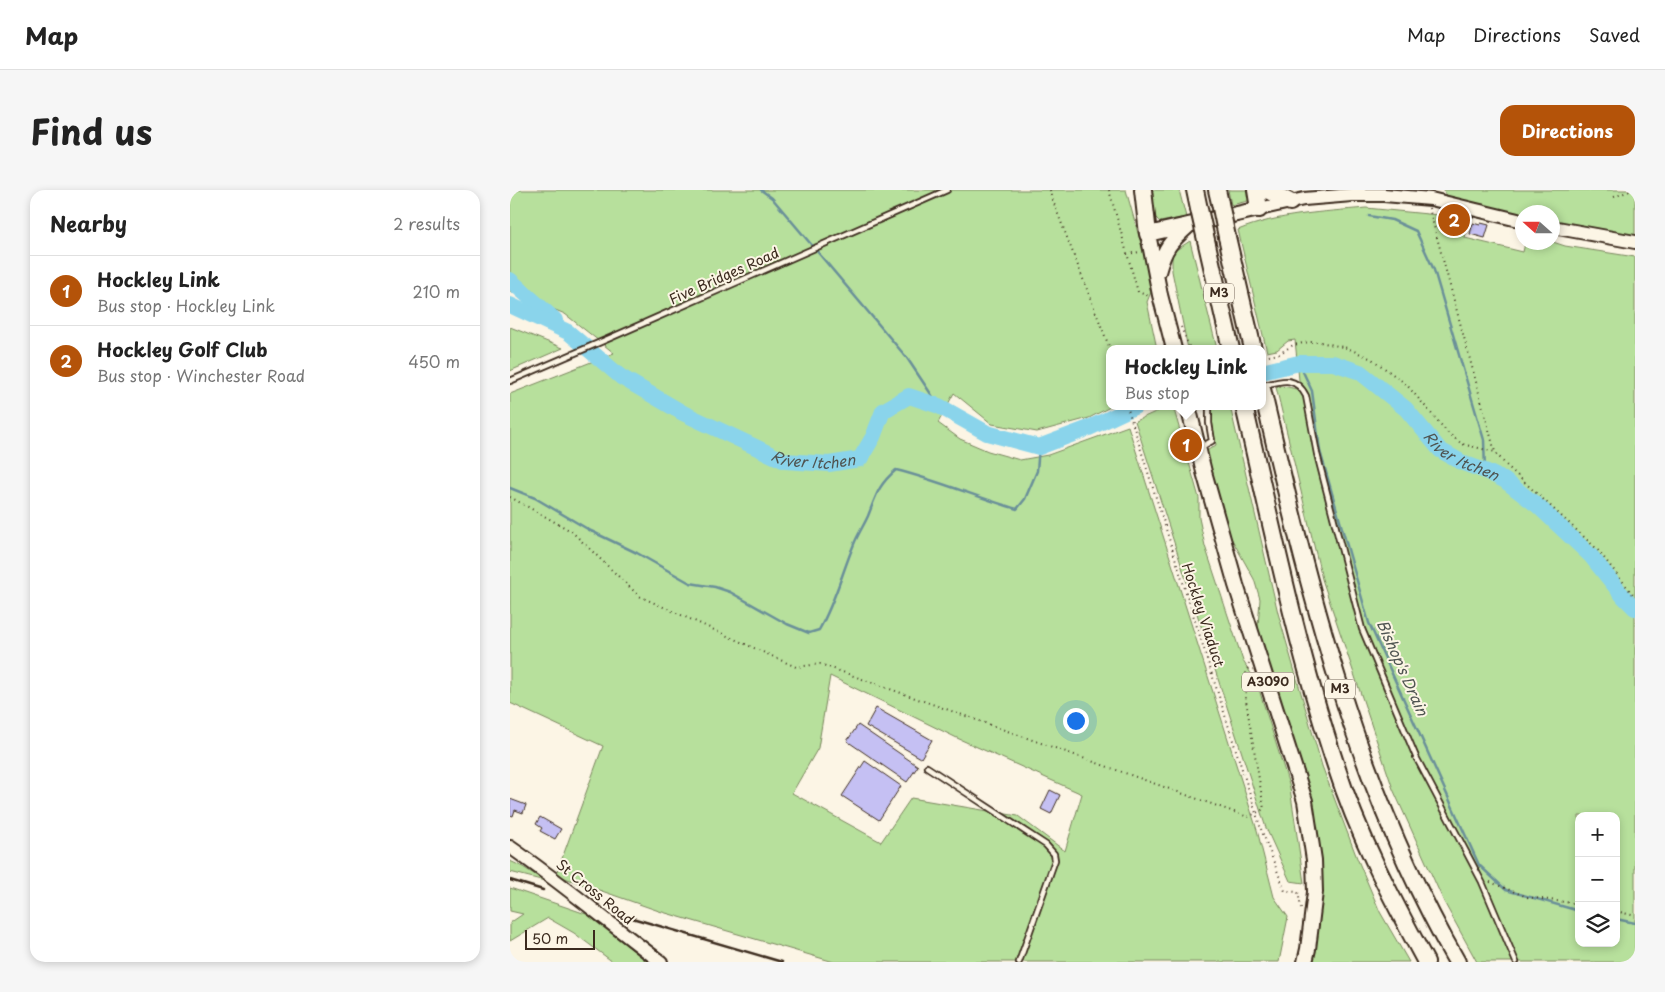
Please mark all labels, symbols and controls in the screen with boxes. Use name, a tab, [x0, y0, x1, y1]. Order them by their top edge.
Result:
text: Map	[25, 17, 78, 53]
text: Map	[1407, 21, 1445, 48]
text: Directions	[1473, 21, 1561, 48]
text: Saved	[1589, 21, 1640, 48]
text: Find us	[30, 104, 152, 157]
button: Directions	[1500, 105, 1635, 156]
pin: 2	[1438, 201, 1470, 239]
north arrow	[1515, 205, 1560, 250]
text: Nearby	[50, 207, 127, 239]
text: 2 results	[393, 211, 460, 235]
street label: Five Bridges Road	[665, 242, 782, 309]
text: Hockley Link	[97, 265, 220, 293]
text: 1	[62, 279, 70, 303]
text: 210 m	[412, 279, 460, 303]
road number: M3	[1204, 284, 1234, 302]
text: Bus stop · Hockley Link	[97, 293, 275, 317]
text: Hockley Golf Club	[97, 335, 267, 363]
popup	[1106, 345, 1266, 410]
text: 2	[60, 349, 72, 373]
text: 450 m	[408, 349, 460, 373]
text: Hockley Link	[1124, 352, 1248, 380]
text: Bus stop · Winchester Road	[97, 363, 305, 387]
text: Bus stop	[1124, 380, 1190, 404]
water label: River Itchen	[1419, 425, 1504, 486]
pin: 1	[1170, 426, 1202, 464]
water label: River Itchen	[768, 443, 858, 474]
street label: Hockley Viaduct	[1177, 560, 1230, 670]
water label: Bishop's Drain	[1372, 616, 1435, 720]
road number: A3090	[1242, 672, 1294, 692]
road number: M3	[1325, 679, 1355, 698]
your location	[1063, 708, 1089, 734]
map controls	[1575, 812, 1620, 947]
button: +	[1575, 812, 1620, 857]
street label: St Cross Road	[552, 854, 639, 930]
button: −	[1575, 857, 1620, 902]
button: layers	[1575, 902, 1620, 947]
scale bar	[525, 927, 595, 950]
text: 50 m	[532, 928, 568, 949]

